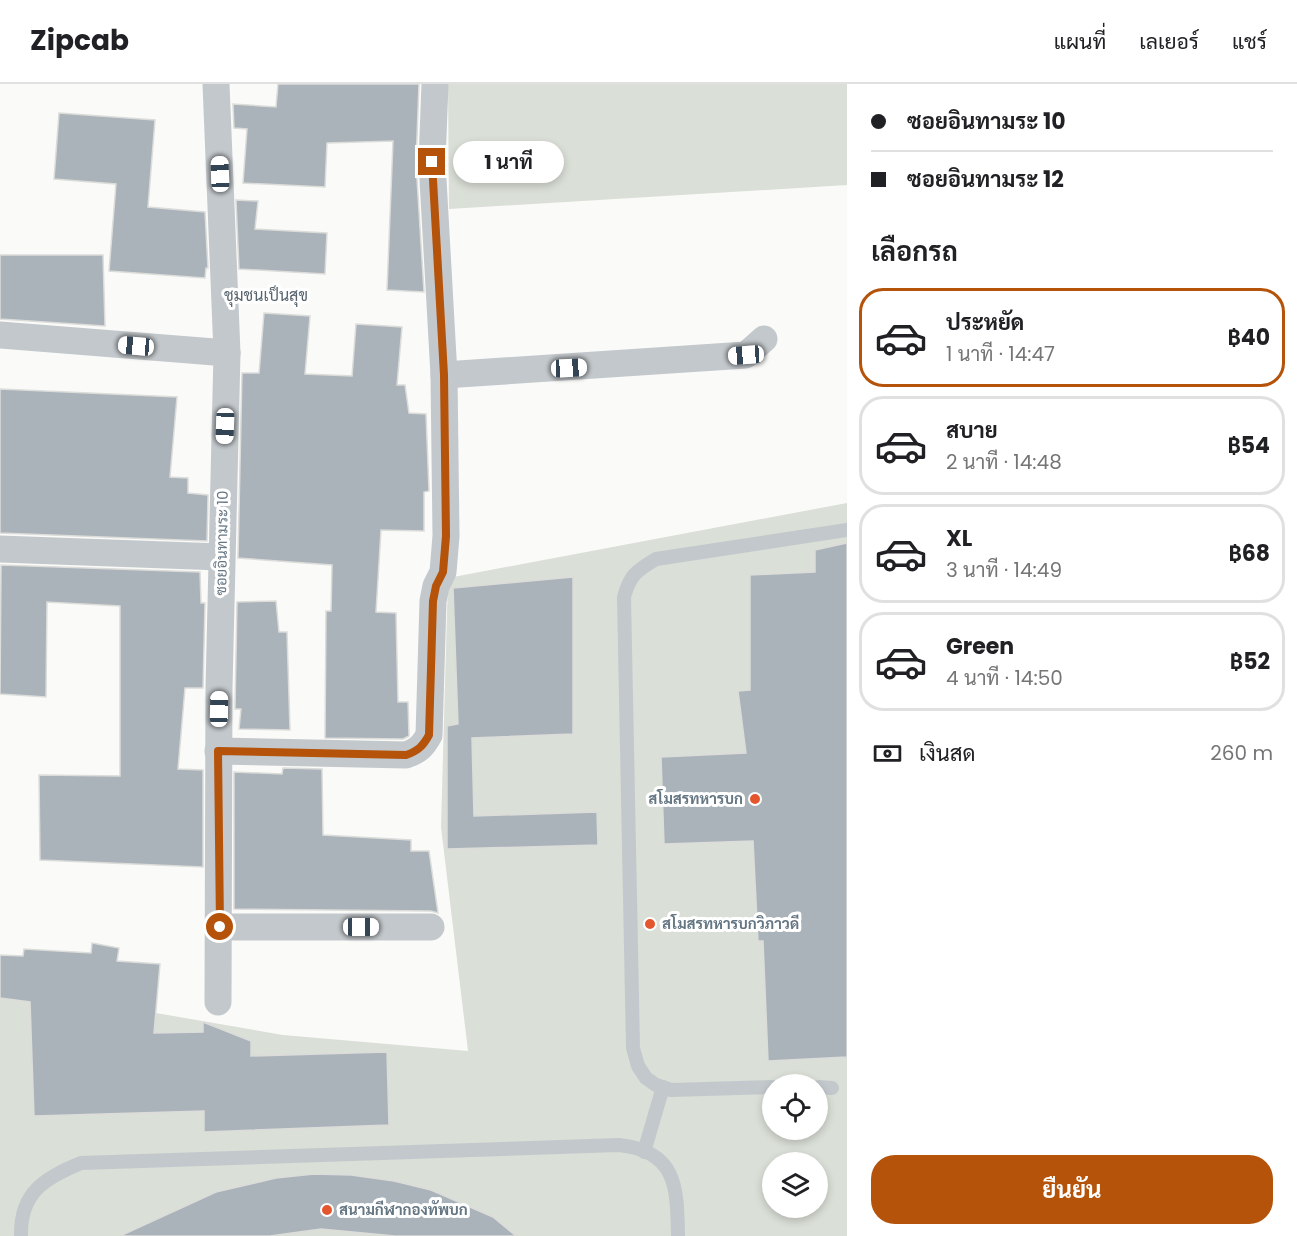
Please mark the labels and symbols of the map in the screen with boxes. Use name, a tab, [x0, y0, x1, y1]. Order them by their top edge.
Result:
callout: 1 นาที	[453, 141, 564, 183]
route end	[418, 148, 445, 175]
car	[210, 156, 230, 192]
district label: ชุมชนเป็นสุข	[224, 284, 308, 307]
car	[117, 335, 155, 357]
car	[727, 345, 765, 365]
car	[551, 358, 587, 378]
car	[215, 408, 235, 444]
street label: ซอยอินทามระ 10	[210, 490, 233, 596]
car	[210, 691, 228, 727]
place label: สโมสรทหารบก	[648, 788, 743, 809]
marker: สโมสรทหารบก	[748, 792, 762, 806]
route start	[206, 913, 233, 940]
place label: สโมสรทหารบกวิภาวดี	[662, 913, 799, 934]
marker: สโมสรทหารบกวิภาวดี	[643, 917, 657, 931]
car	[343, 918, 379, 936]
place label: สนามกีฬากองทัพบก	[339, 1199, 468, 1220]
marker: สนามกีฬากองทัพบก	[320, 1203, 334, 1217]

